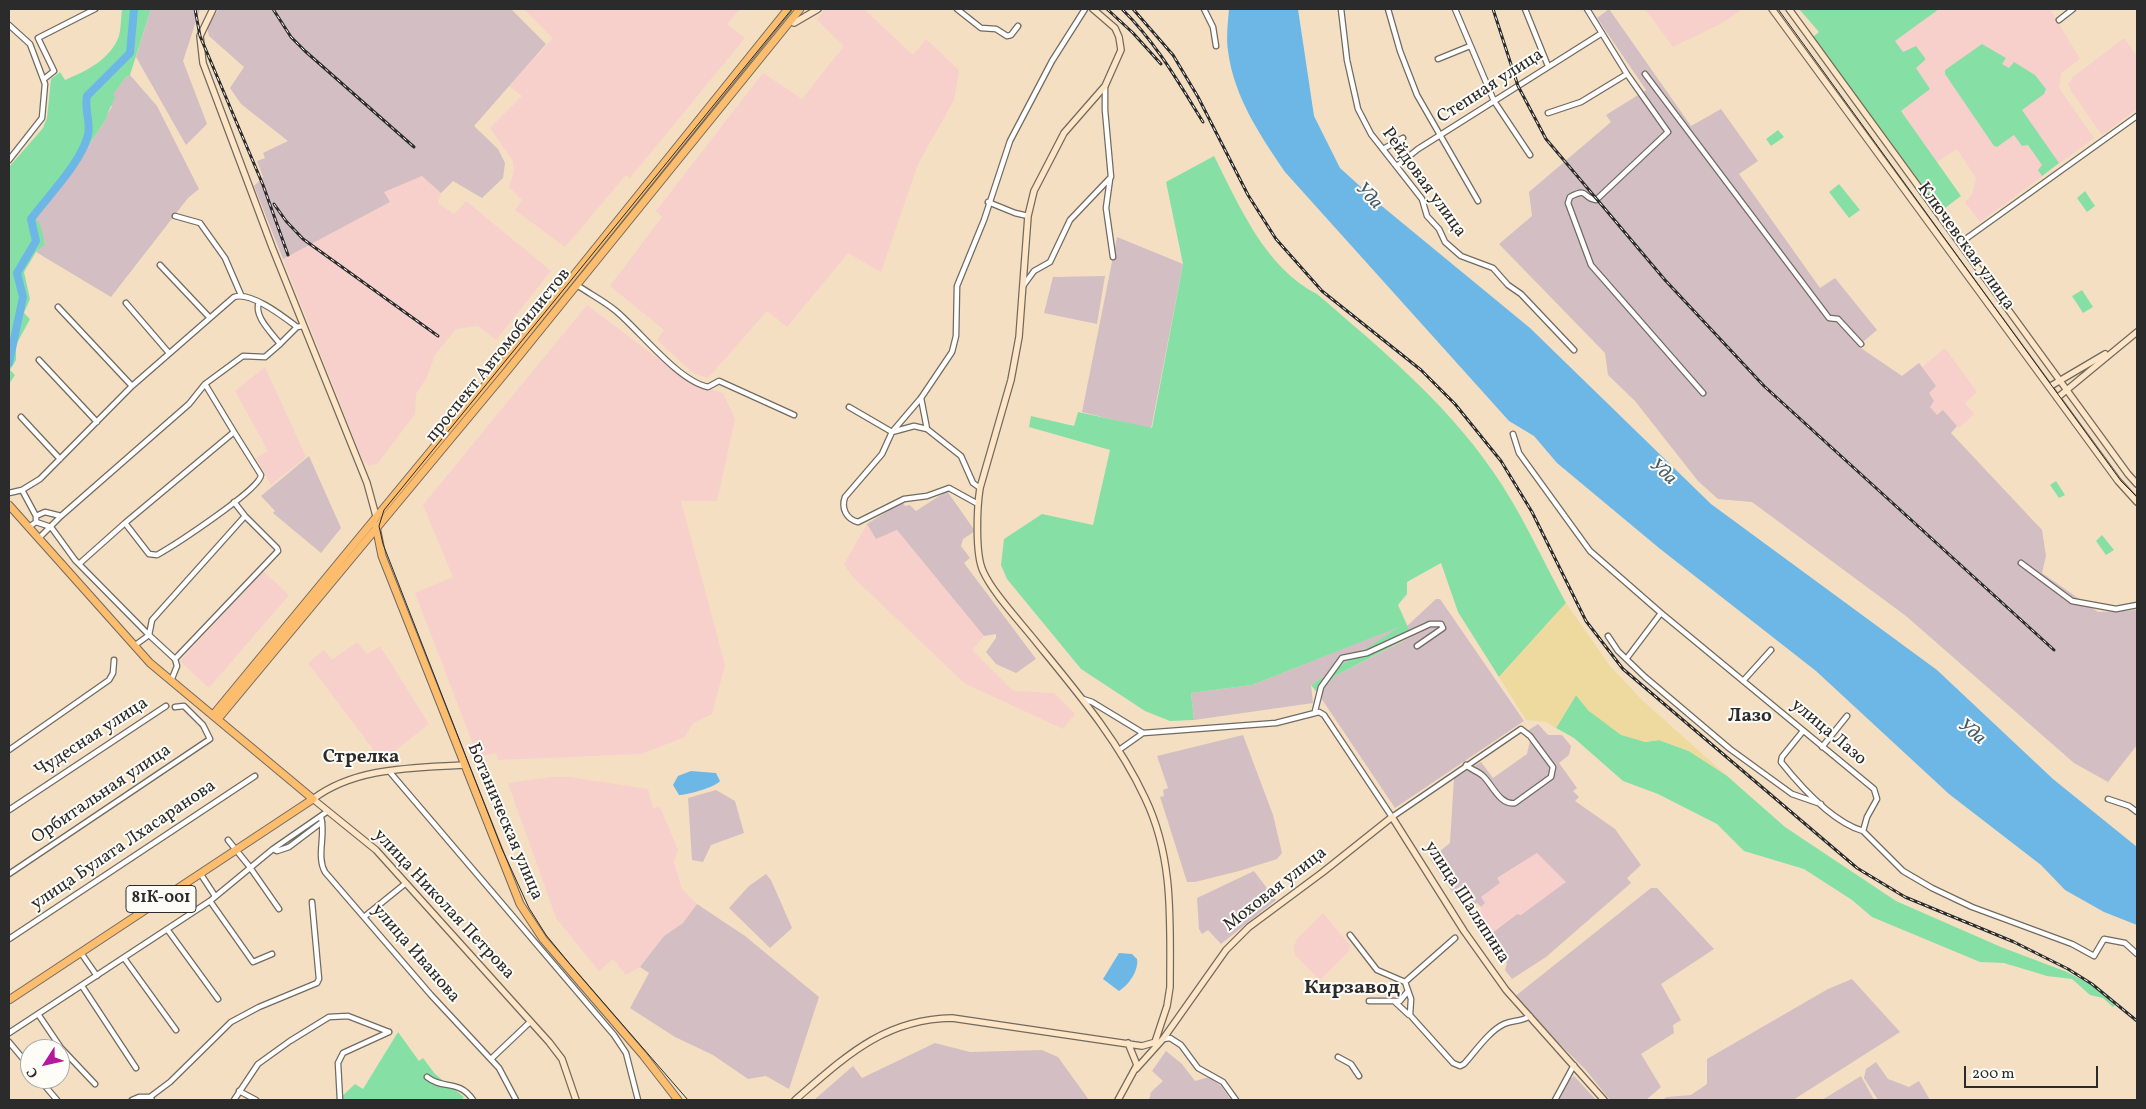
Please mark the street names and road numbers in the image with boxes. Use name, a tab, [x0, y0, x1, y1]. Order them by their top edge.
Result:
street label: Степная улица	[1434, 45, 1548, 129]
street label: Рейдовая улица	[1376, 124, 1470, 242]
street label: Ключевская улица	[1911, 179, 2019, 315]
street label: проспект Автомобилистов	[422, 264, 576, 448]
street label: Чудесная улица	[31, 693, 153, 783]
street label: улица Лазо	[1786, 695, 1870, 771]
street label: Орбитальная улица	[28, 740, 176, 850]
street label: Ботаническая улица	[461, 740, 547, 904]
street label: улица Булата Лхасаранова	[27, 776, 221, 916]
street label: улица Николая Петрова	[368, 825, 518, 985]
street label: улица Шаляпина	[1418, 838, 1514, 968]
street label: Моховая улица	[1220, 843, 1332, 937]
road number: 81К-001	[126, 886, 196, 912]
street label: улица Иванова	[366, 900, 464, 1008]

